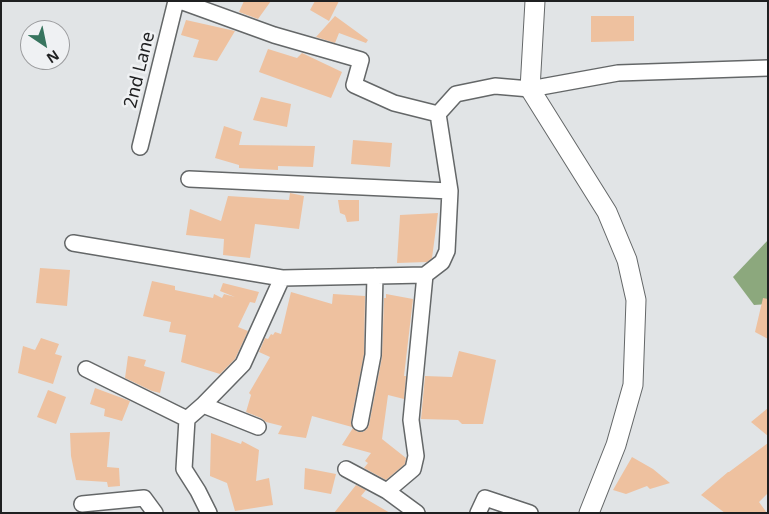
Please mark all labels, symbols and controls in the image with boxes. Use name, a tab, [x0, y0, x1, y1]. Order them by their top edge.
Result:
north arrow	[20, 20, 70, 70]
street label: 2nd Lane	[120, 30, 160, 110]
text: N	[43, 46, 63, 68]

